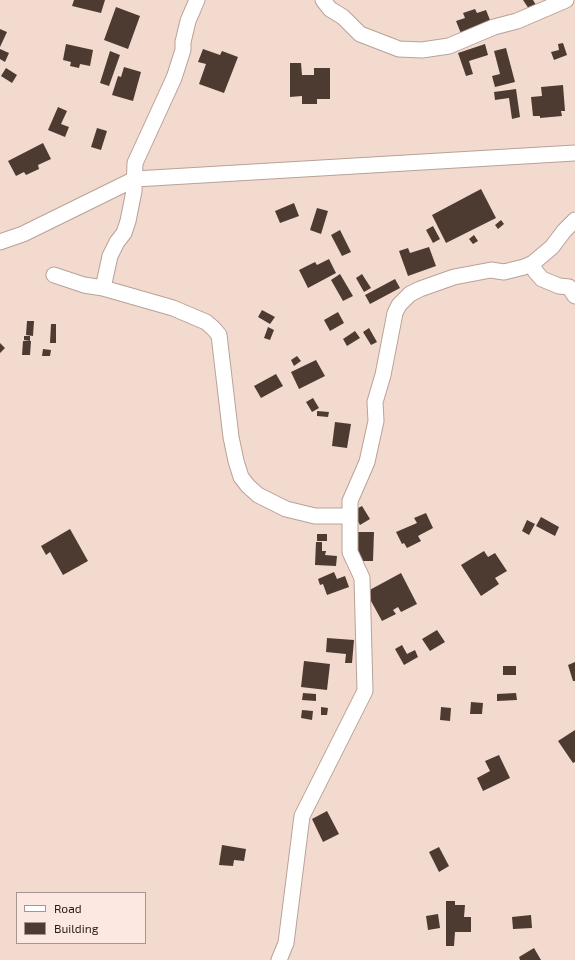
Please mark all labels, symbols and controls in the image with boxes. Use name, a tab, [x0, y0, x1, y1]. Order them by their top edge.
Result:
legend	[16, 892, 146, 944]
text: Road	[54, 901, 82, 915]
text: Building	[54, 921, 98, 935]

